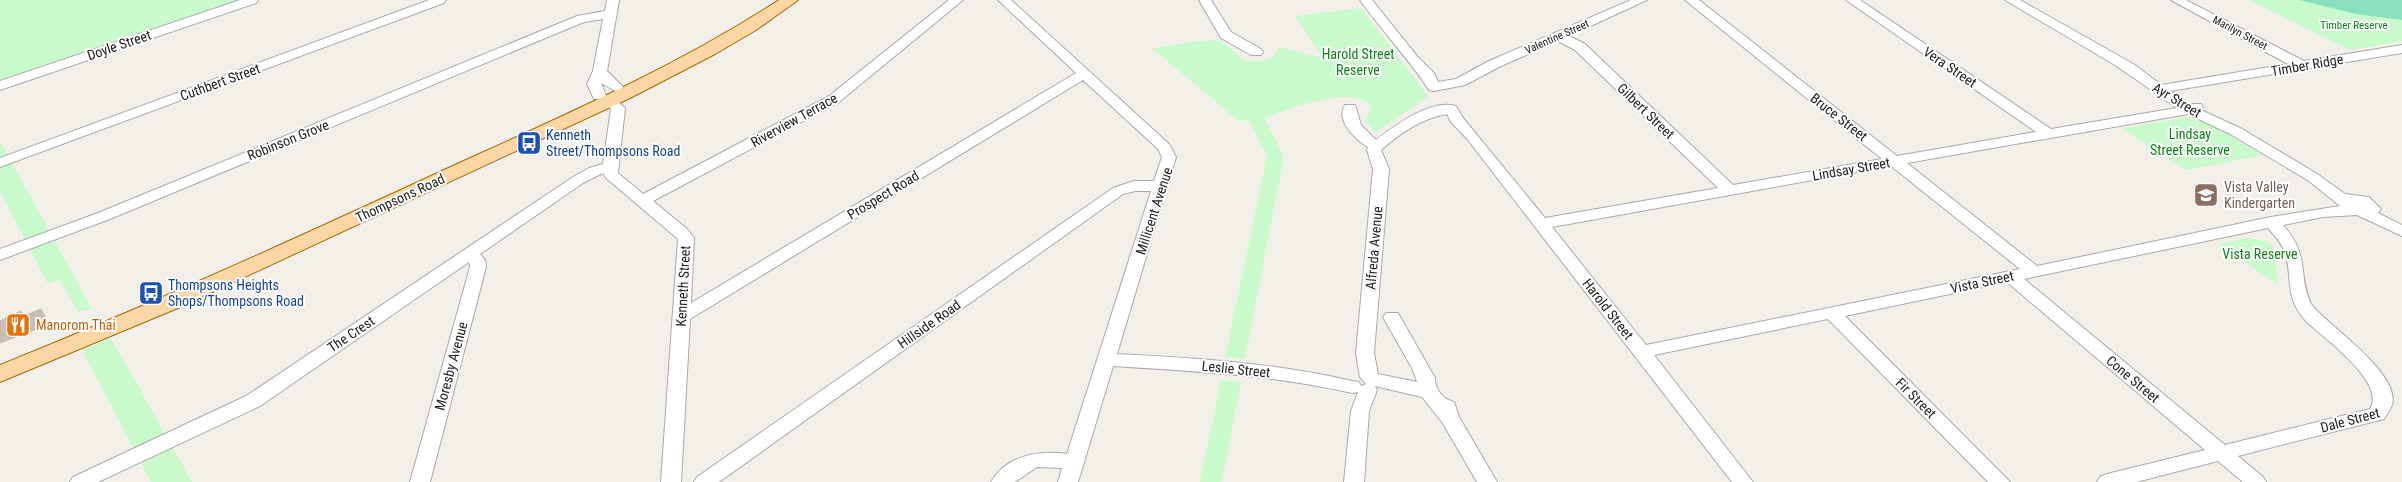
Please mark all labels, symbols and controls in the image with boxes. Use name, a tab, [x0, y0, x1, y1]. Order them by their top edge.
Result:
street label: Marilyn Street	[2210, 13, 2270, 53]
street label: Valentine Street	[1523, 17, 1591, 57]
park label: Timber Reserve	[2320, 19, 2388, 32]
street label: Doyle Street	[85, 27, 153, 63]
street label: Vera Street	[1920, 43, 1980, 91]
park label: Harold Street Reserve	[1322, 46, 1394, 78]
street label: Timber Ridge	[2270, 51, 2345, 79]
street label: Cuthbert Street	[178, 60, 262, 104]
street label: Ayr Street	[2150, 79, 2204, 121]
street label: Gilbert Street	[1614, 80, 1678, 142]
street label: Riverview Terrace	[748, 89, 840, 150]
street label: Bruce Street	[1807, 90, 1871, 144]
street label: Robinson Grove	[245, 116, 332, 164]
park label: Lindsay Street Reserve	[2150, 126, 2230, 158]
place label: Kenneth Street/Thompsons Road	[546, 127, 680, 159]
bus stop icon: Kenneth Street/Thompsons Road	[516, 130, 542, 156]
street label: Lindsay Street	[1811, 154, 1891, 184]
street label: Millicent Avenue	[1132, 165, 1176, 257]
street label: Prospect Road	[844, 167, 922, 223]
street label: Thompsons Road	[353, 170, 447, 226]
place label: Vista Valley Kindergarten	[2224, 179, 2295, 211]
school or university icon: Vista Valley Kindergarten	[2193, 182, 2219, 208]
street label: Alfreda Avenue	[1362, 205, 1386, 290]
street label: Kenneth Street	[673, 245, 693, 327]
park label: Vista Reserve	[2222, 246, 2298, 262]
street label: Vista Street	[1949, 267, 2015, 297]
street label: Harold Street	[1579, 275, 1637, 343]
place label: Thompsons Heights Shops/Thompsons Road	[168, 277, 304, 309]
bus stop icon: Thompsons Heights Shops/Thompsons Road	[138, 280, 164, 306]
street label: Hillside Road	[895, 297, 963, 351]
restaurant icon: Manorom Thai	[5, 312, 31, 338]
street label: The Crest	[325, 313, 377, 355]
place label: Manorom Thai	[36, 317, 116, 333]
street label: Moresby Avenue	[432, 320, 471, 412]
street label: Cone Street	[2103, 352, 2163, 406]
street label: Leslie Street	[1201, 357, 1271, 381]
street label: Fir Street	[1893, 375, 1939, 421]
street label: Dale Street	[2319, 404, 2381, 436]

